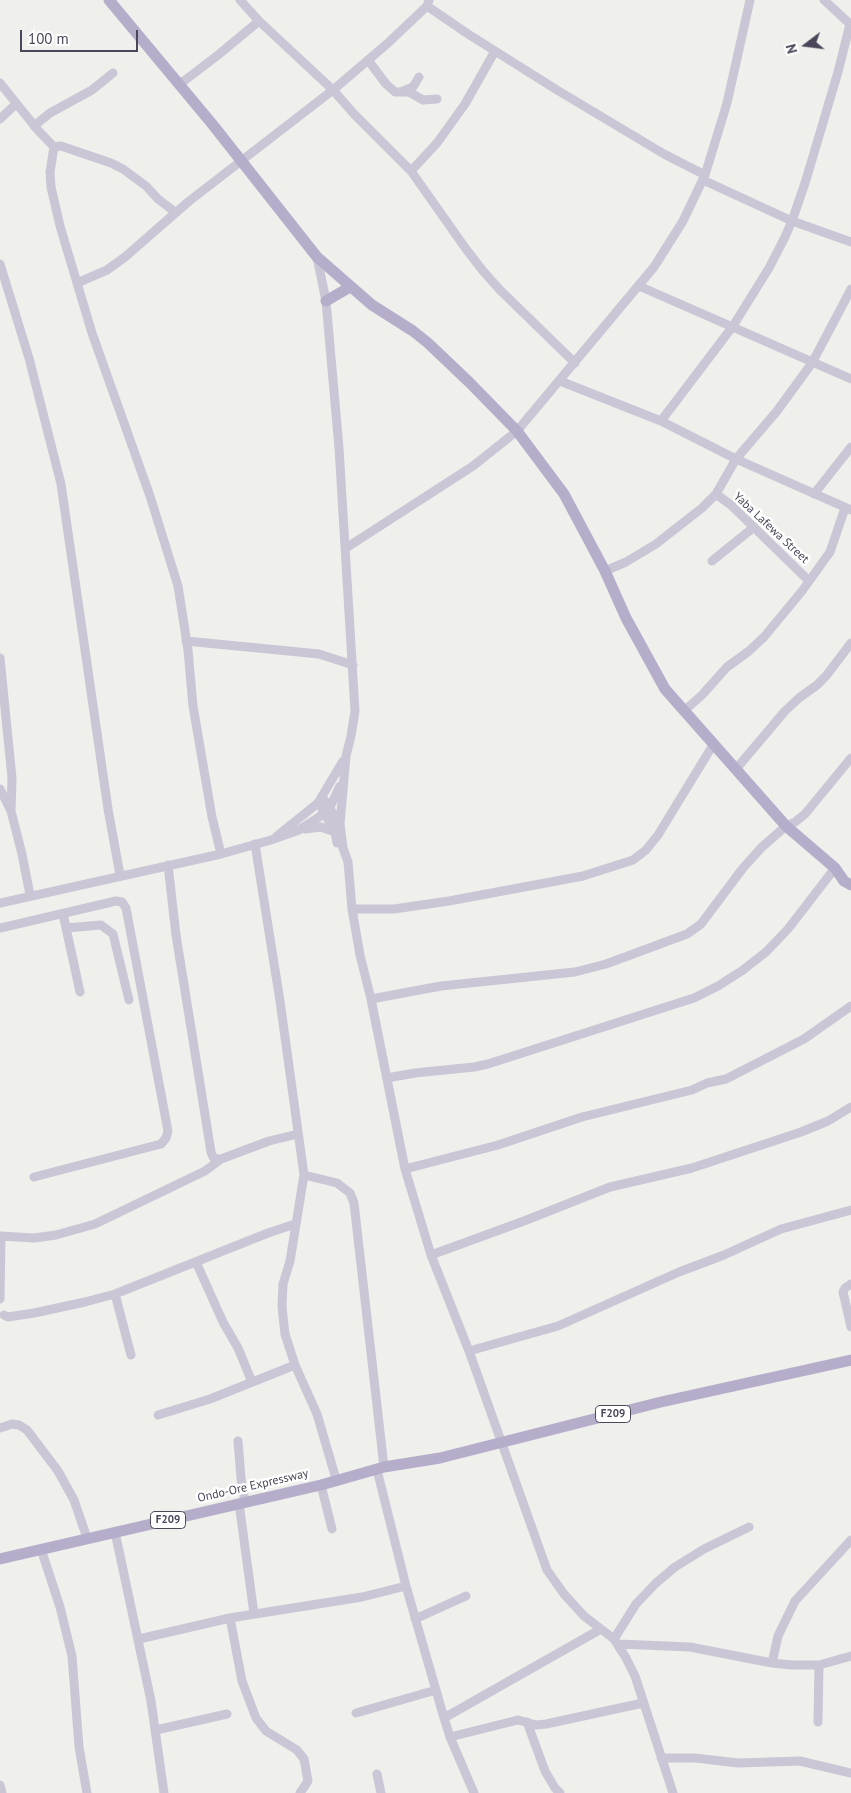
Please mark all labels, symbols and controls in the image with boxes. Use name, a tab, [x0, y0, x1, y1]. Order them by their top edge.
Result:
scale bar	[22, 20, 140, 52]
north arrow	[781, 20, 831, 70]
text: 100 m	[28, 29, 69, 48]
text: N	[782, 42, 801, 56]
street label: Yaba Lafewa Street	[730, 489, 812, 567]
road number: F209	[596, 1406, 630, 1422]
street label: Ondo-Ore Expressway	[196, 1466, 310, 1506]
road number: F209	[150, 1512, 186, 1528]

